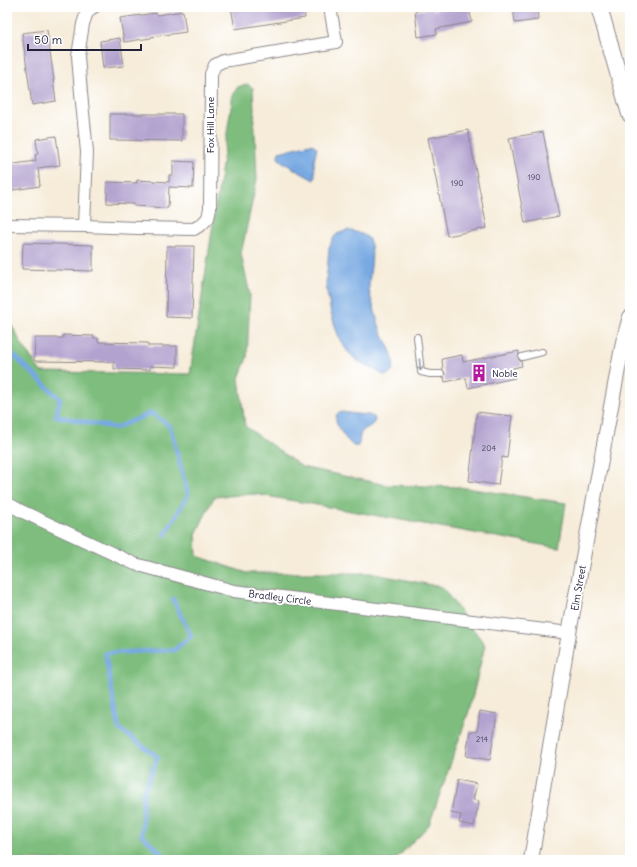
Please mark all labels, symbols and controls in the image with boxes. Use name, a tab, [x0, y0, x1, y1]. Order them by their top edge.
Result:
scale bar	[28, 26, 141, 52]
text: 50 m	[34, 32, 63, 47]
street label: Fox Hill Lane	[204, 97, 217, 153]
house number: 190	[527, 172, 541, 182]
house number: 190	[450, 178, 464, 188]
one-way arrow	[416, 358, 424, 371]
building icon: Noble	[469, 363, 489, 383]
place label: Noble	[492, 367, 518, 380]
house number: 204	[482, 443, 497, 453]
street label: Elm Street	[568, 564, 589, 612]
street label: Bradley Circle	[248, 587, 312, 608]
house number: 214	[476, 734, 488, 744]

